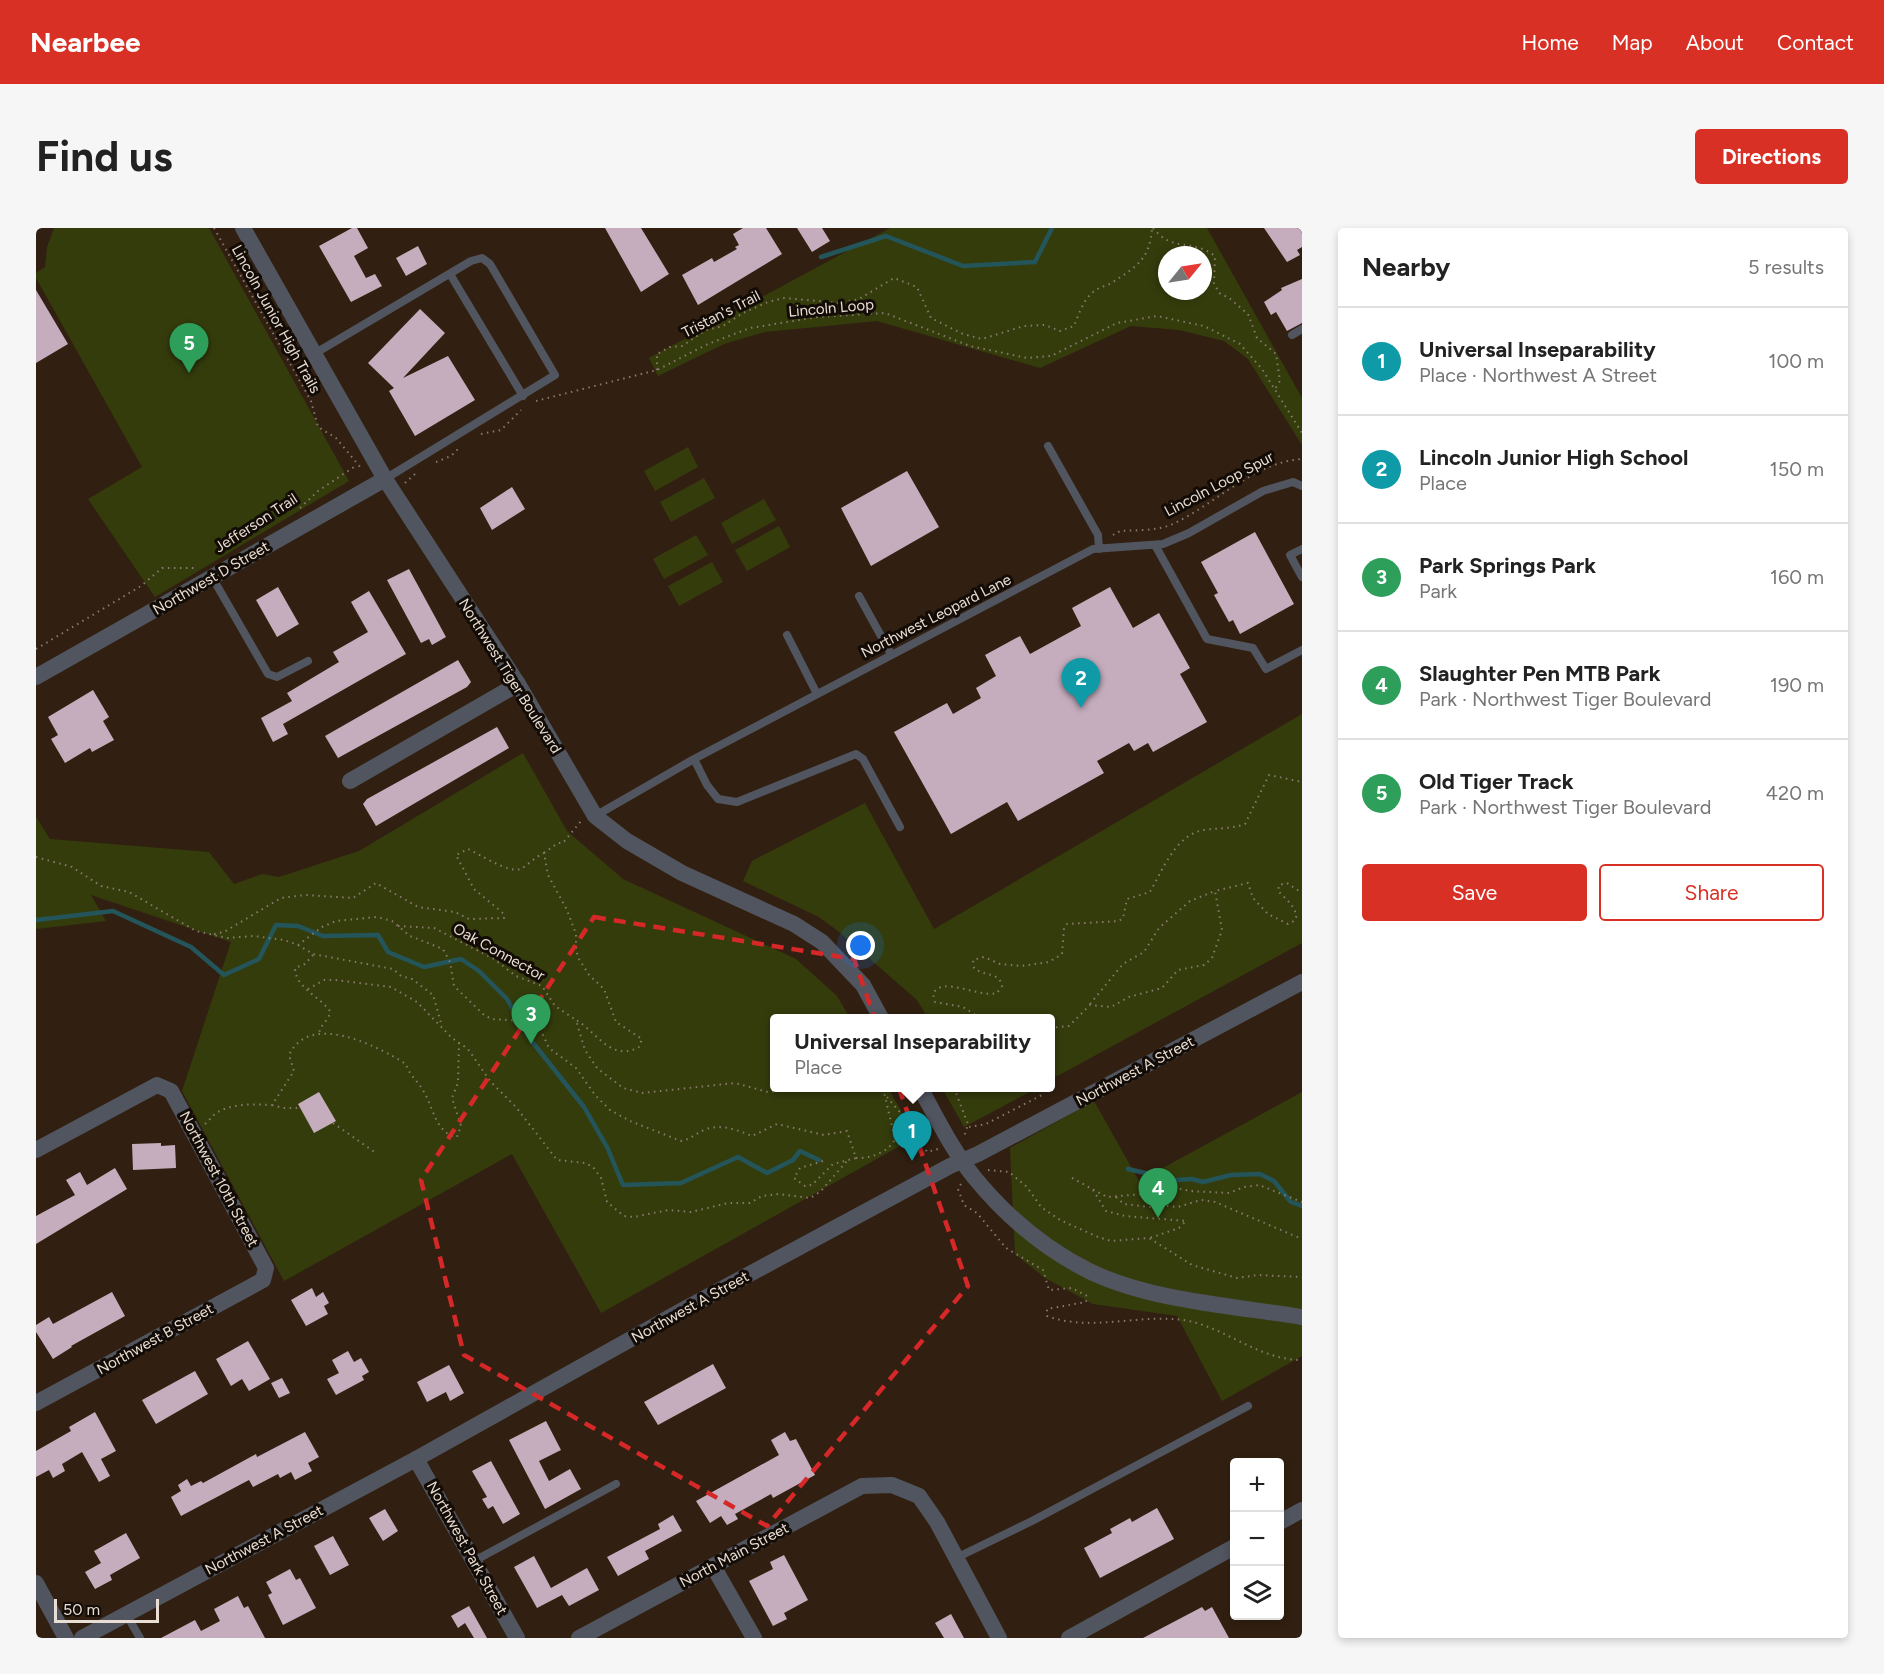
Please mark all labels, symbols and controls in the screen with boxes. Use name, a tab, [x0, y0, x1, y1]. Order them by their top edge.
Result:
text: Nearbee	[30, 25, 140, 59]
text: Home	[1522, 30, 1579, 55]
text: Map	[1612, 30, 1653, 55]
text: About	[1686, 30, 1744, 55]
text: Contact	[1777, 30, 1854, 55]
button: Directions	[1695, 129, 1848, 184]
text: Find us	[36, 131, 173, 182]
street label: Lincoln Junior High Trails	[228, 242, 324, 396]
north arrow	[1158, 246, 1212, 300]
text: Nearby	[1362, 251, 1450, 283]
text: 5 results	[1748, 255, 1824, 279]
street label: Tristan's Trail	[679, 287, 763, 341]
street label: Lincoln Loop	[787, 295, 875, 321]
pin: 5	[170, 324, 208, 373]
text: Universal Inseparability	[1419, 336, 1656, 363]
text: 1	[1377, 349, 1386, 373]
text: 100 m	[1768, 349, 1824, 373]
text: Place · Northwest A Street	[1419, 363, 1657, 387]
text: Lincoln Junior High School	[1419, 444, 1688, 471]
street label: Lincoln Loop Spur	[1161, 448, 1277, 520]
text: 2	[1376, 457, 1387, 481]
text: 150 m	[1769, 457, 1824, 481]
text: Place	[1419, 471, 1467, 495]
street label: Jefferson Trail	[211, 490, 301, 556]
street label: Northwest D Street	[150, 537, 273, 619]
text: Park Springs Park	[1419, 552, 1596, 579]
text: 3	[1376, 565, 1387, 589]
text: 160 m	[1770, 565, 1824, 589]
street label: Northwest Leopard Lane	[858, 570, 1014, 662]
text: Park	[1419, 579, 1457, 603]
street label: Northwest Tiger Boulevard	[455, 595, 565, 757]
pin: 2	[1062, 658, 1100, 708]
text: Slaughter Pen MTB Park	[1419, 660, 1660, 687]
text: 4	[1375, 673, 1388, 697]
text: 190 m	[1770, 673, 1824, 697]
text: Park · Northwest Tiger Boulevard	[1419, 687, 1712, 711]
text: Old Tiger Track	[1419, 768, 1574, 795]
text: 5	[1376, 781, 1387, 805]
text: 420 m	[1766, 781, 1824, 805]
text: Park · Northwest Tiger Boulevard	[1419, 795, 1712, 819]
button: Save	[1362, 864, 1587, 921]
button: Share	[1599, 864, 1824, 921]
street label: Oak Connector	[450, 919, 548, 985]
your location	[846, 931, 875, 960]
pin: 3	[512, 994, 550, 1044]
popup	[770, 1014, 1055, 1092]
text: Universal Inseparability	[794, 1028, 1031, 1055]
street label: Northwest A Street	[1073, 1032, 1197, 1110]
text: Place	[794, 1055, 842, 1079]
street label: Northwest 10th Street	[176, 1108, 263, 1250]
pin: 1	[892, 1112, 932, 1161]
pin: 4	[1138, 1168, 1178, 1218]
street label: Northwest A Street	[628, 1267, 752, 1347]
street label: Northwest B Street	[94, 1299, 217, 1378]
map controls	[1230, 1458, 1284, 1620]
button: +	[1230, 1458, 1284, 1512]
street label: Northwest Park Street	[423, 1478, 511, 1618]
street label: Northwest A Street	[202, 1501, 326, 1579]
button: −	[1230, 1512, 1284, 1566]
street label: North Main Street	[676, 1518, 792, 1591]
button: layers	[1230, 1566, 1284, 1620]
scale bar	[54, 1596, 159, 1624]
text: 50 m	[63, 1600, 100, 1619]

